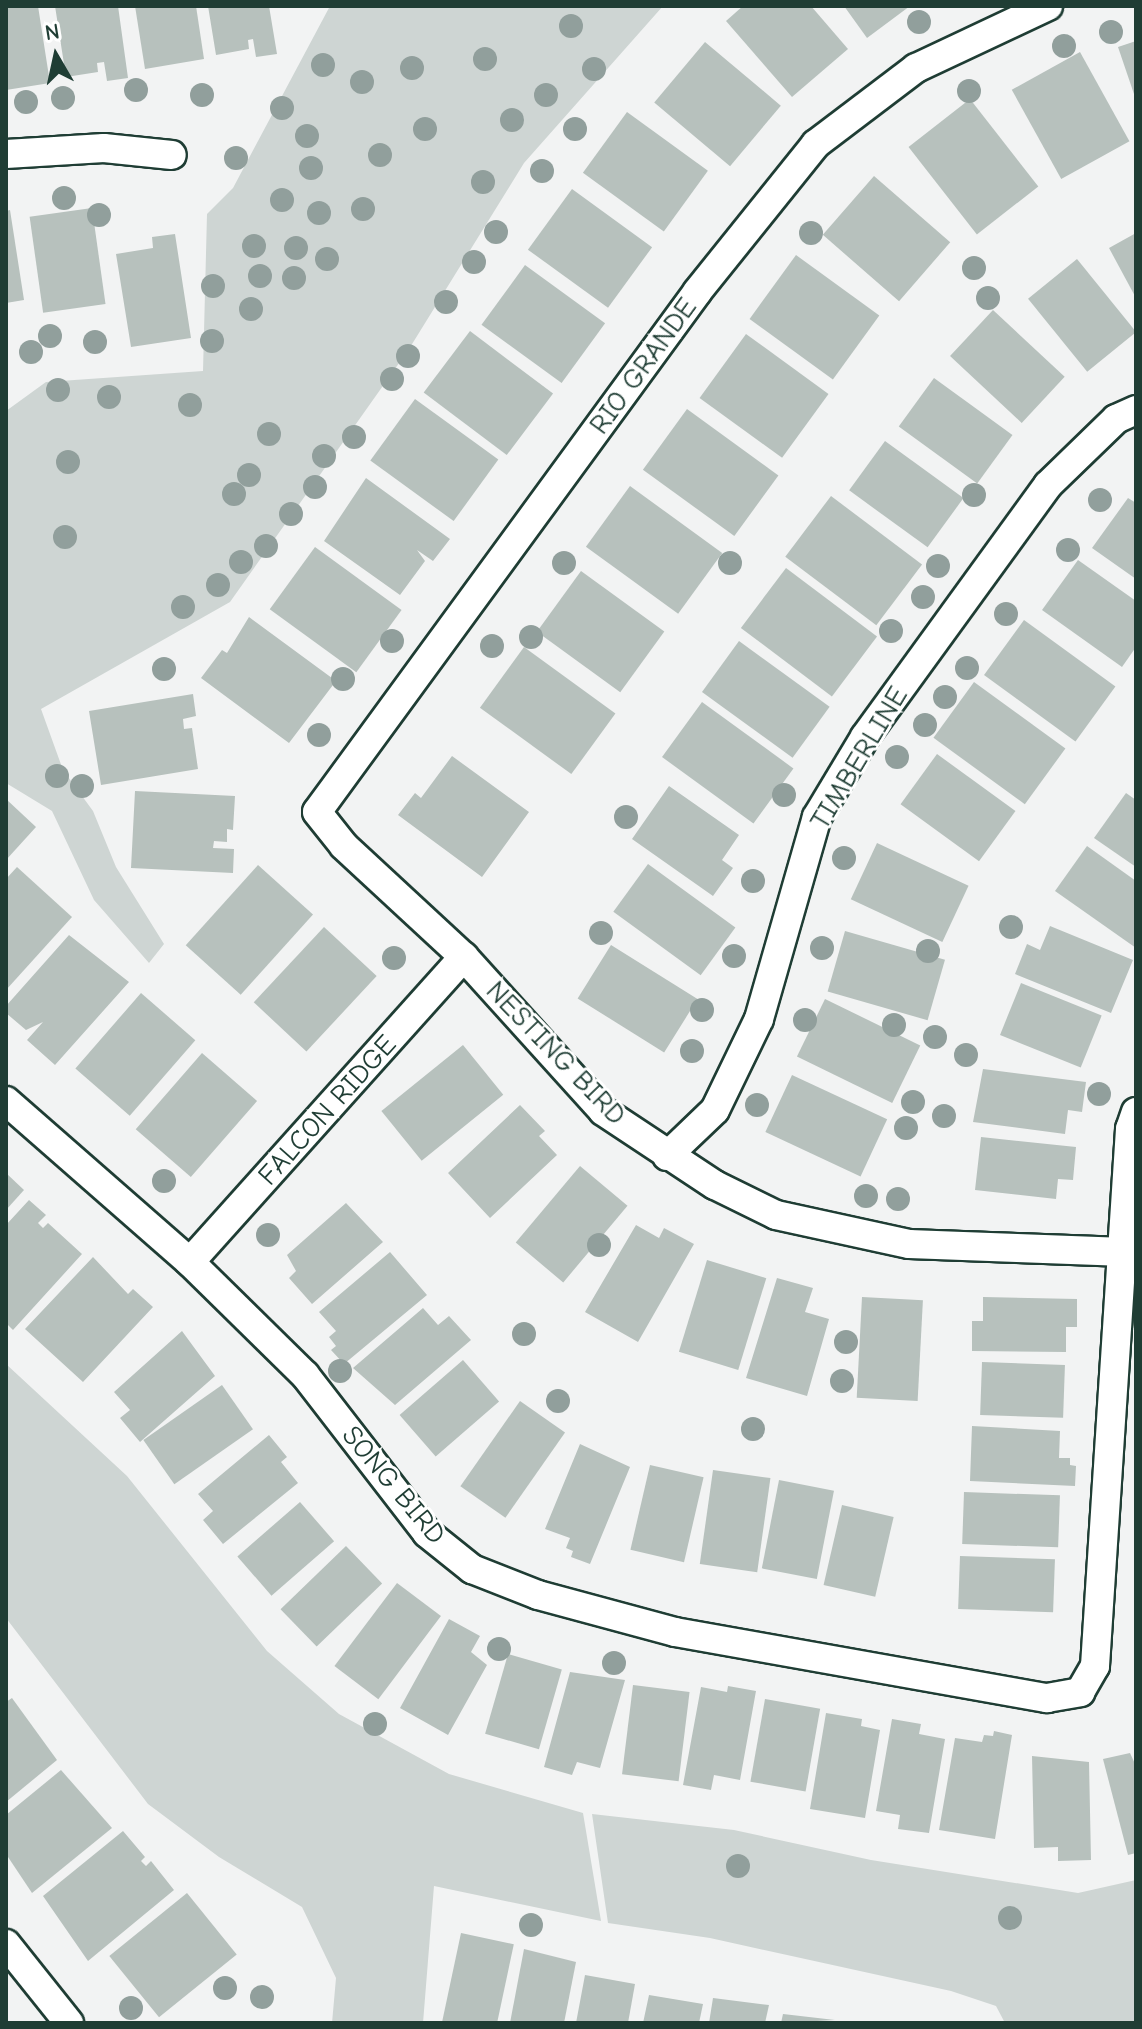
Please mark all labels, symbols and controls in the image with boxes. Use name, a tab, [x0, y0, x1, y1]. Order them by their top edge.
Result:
north arrow	[16, 16, 96, 96]
text: N	[43, 18, 61, 46]
street label: RIO GRANDE	[582, 291, 704, 441]
street label: TIMBERLINE	[803, 681, 915, 835]
street label: NESTING BIRD	[479, 974, 633, 1132]
street label: FALCON RIDGE	[251, 1028, 403, 1192]
street label: SONG BIRD	[335, 1419, 453, 1551]

